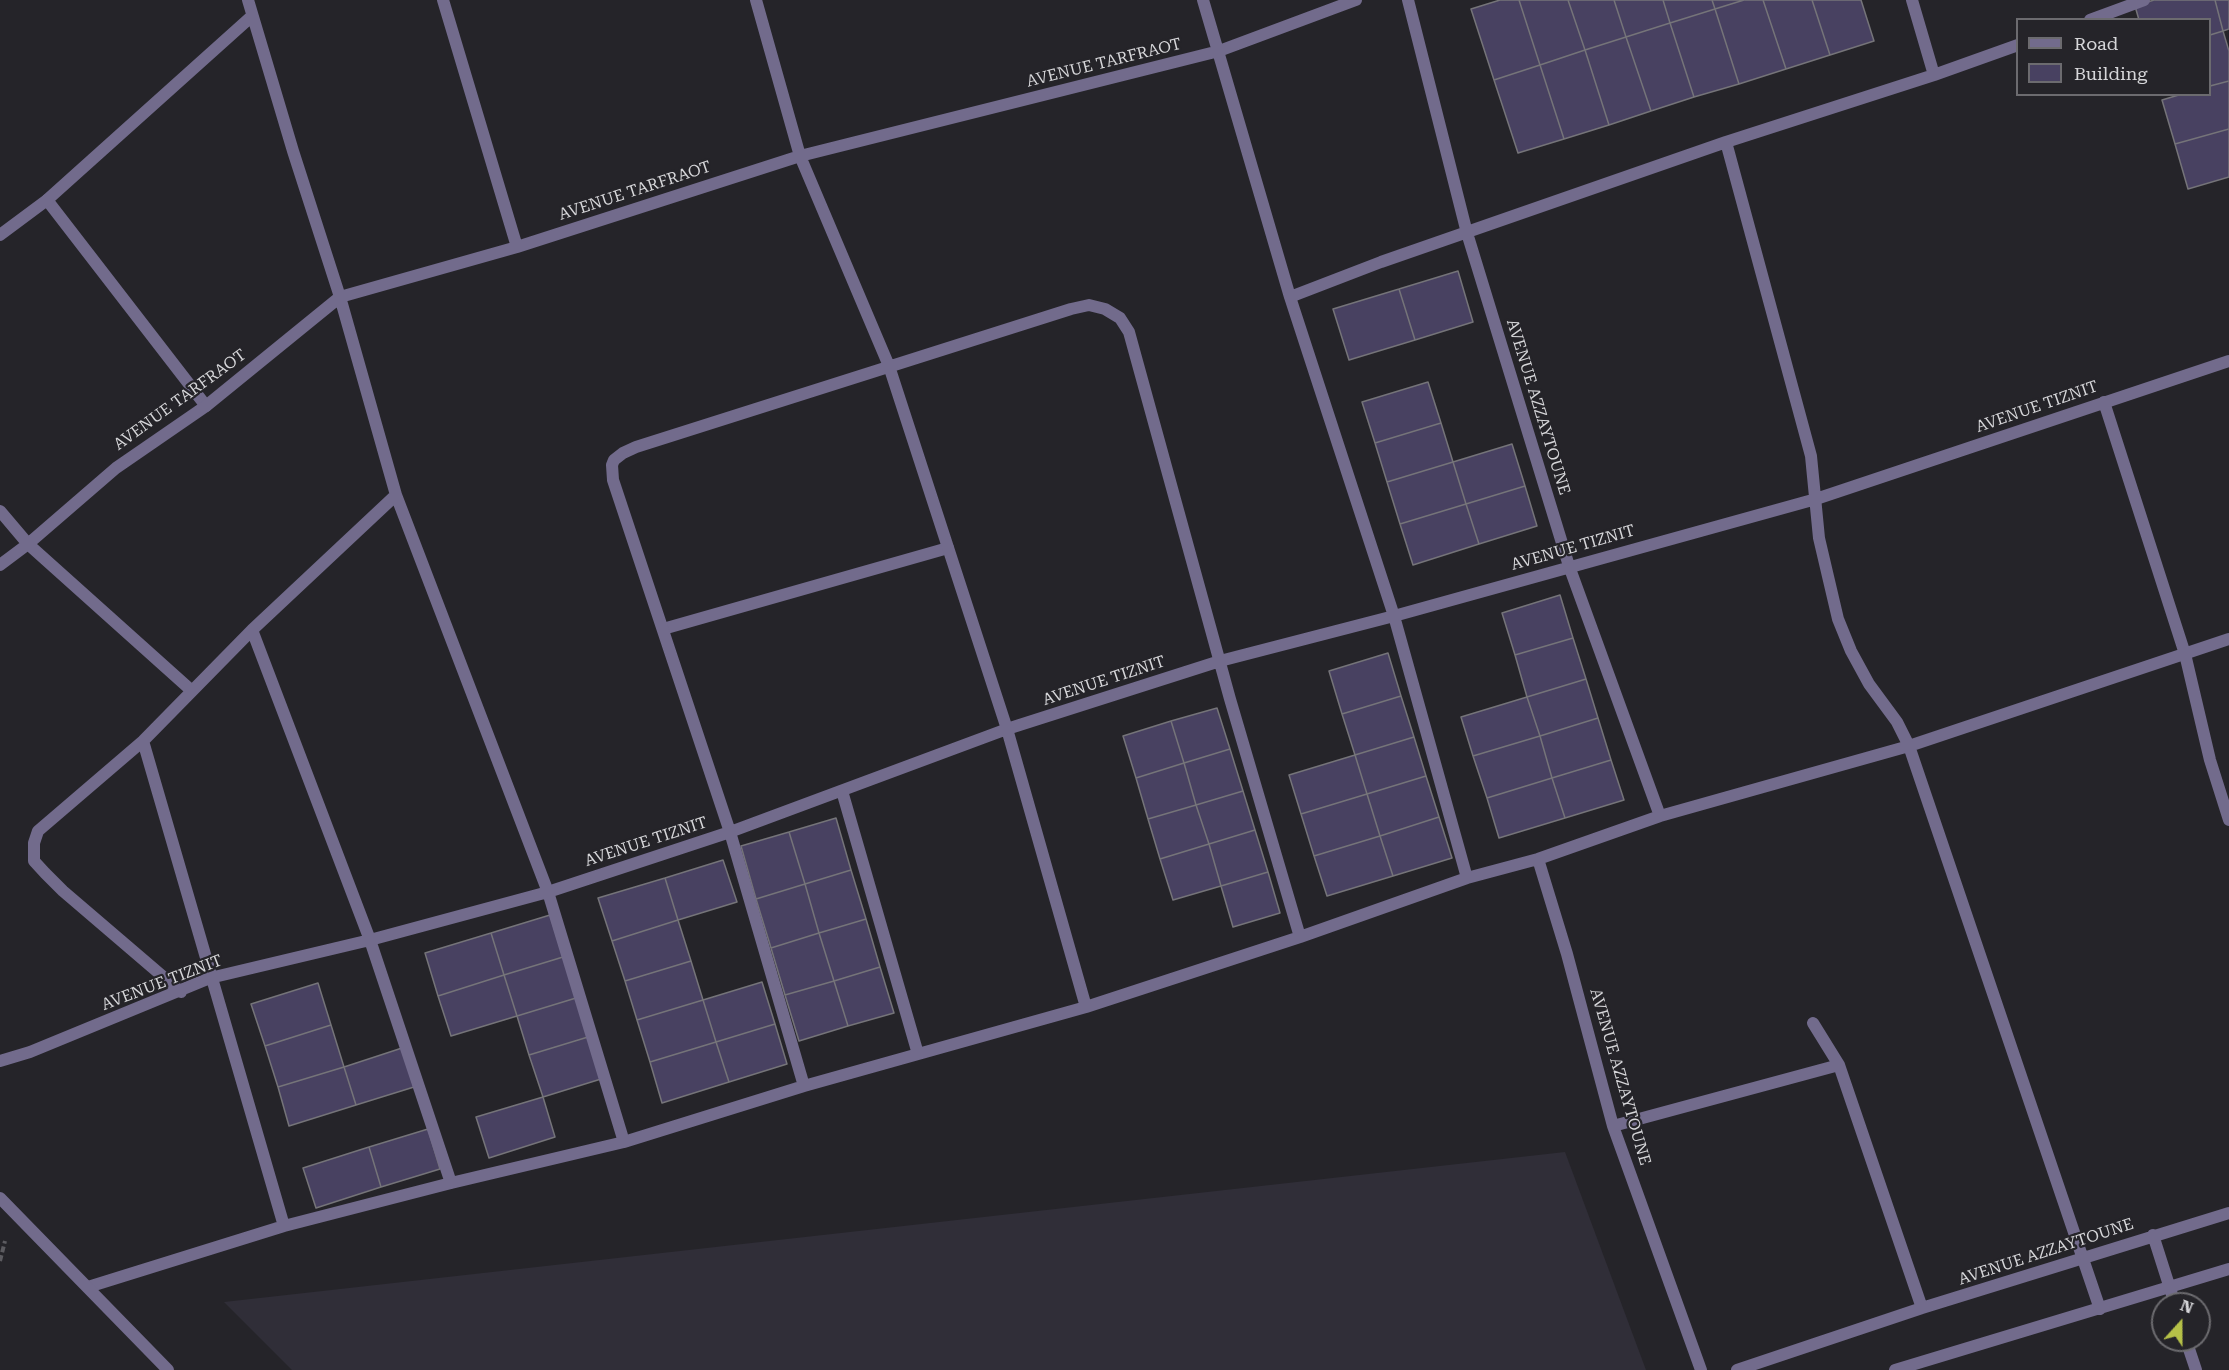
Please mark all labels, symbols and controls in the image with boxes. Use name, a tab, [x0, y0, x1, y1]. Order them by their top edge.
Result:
legend	[2016, 18, 2211, 96]
text: Road	[2074, 33, 2118, 54]
street label: AVENUE TARFRAOT	[1025, 34, 1183, 92]
text: Building	[2074, 63, 2148, 84]
street label: AVENUE TARFRAOT	[556, 157, 714, 225]
street label: AVENUE AZZAYTOUNE	[1502, 317, 1574, 497]
street label: AVENUE TARFRAOT	[110, 346, 250, 454]
street label: AVENUE TIZNIT	[1973, 377, 2101, 437]
street label: AVENUE TIZNIT	[1509, 521, 1637, 575]
street label: AVENUE TIZNIT	[1040, 652, 1168, 710]
street label: AVENUE TIZNIT	[582, 813, 710, 871]
street label: AVENUE TIZNIT	[99, 951, 225, 1015]
street label: AVENUE AZZAYTOUNE	[1586, 986, 1654, 1168]
street label: AVENUE AZZAYTOUNE	[1956, 1215, 2136, 1289]
north arrow	[2151, 1292, 2211, 1352]
text: N	[2178, 1296, 2196, 1318]

